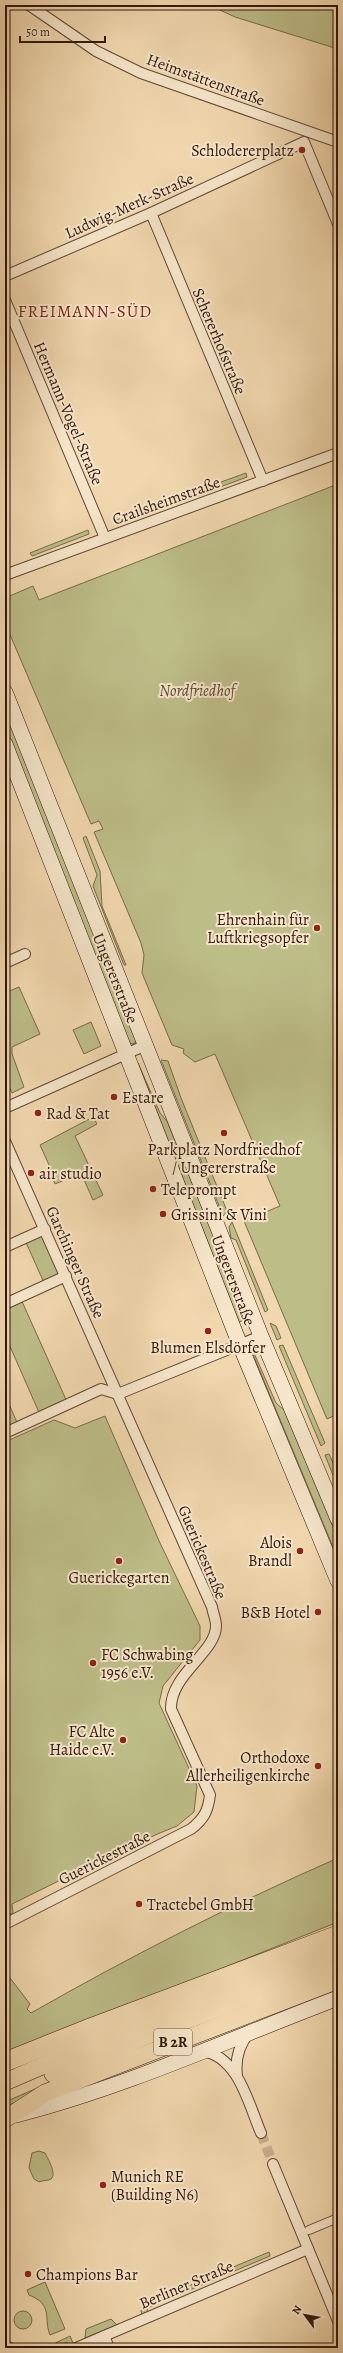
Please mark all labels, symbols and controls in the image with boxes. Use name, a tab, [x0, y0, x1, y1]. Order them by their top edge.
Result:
scale bar	[20, 18, 105, 44]
text: 50 m	[26, 24, 50, 40]
street label: Heimstättenstraße	[144, 48, 268, 112]
place label: Schlodererplatz	[191, 140, 294, 162]
marker: Schlodererplatz	[297, 145, 307, 155]
street label: Ludwig-Merk-Straße	[62, 168, 197, 244]
street label: Schererhofstraße	[187, 285, 251, 398]
district label: FREIMANN-SÜD	[18, 300, 152, 323]
street label: Hermann-Vogel-Straße	[28, 338, 108, 488]
street label: Crailsheimstraße	[109, 471, 223, 531]
park label: Nordfriedhof	[159, 680, 239, 702]
place label: Ehrenhain für Luftkriegsopfer	[207, 909, 309, 949]
marker: Ehrenhain für Luftkriegsopfer	[312, 923, 322, 933]
street label: Ungererstraße	[87, 930, 143, 1027]
place label: Estare	[122, 1087, 164, 1109]
marker: Estare	[109, 1092, 119, 1102]
place label: Rad & Tat	[46, 1103, 110, 1125]
marker: Rad & Tat	[33, 1108, 43, 1118]
marker: Parkplatz Nordfriedhof / Ungererstraße	[219, 1128, 229, 1138]
place label: Parkplatz Nordfriedhof / Ungererstraße	[148, 1139, 303, 1179]
place label: air studio	[39, 1163, 102, 1185]
marker: air studio	[26, 1168, 36, 1178]
place label: Teleprompt	[161, 1179, 236, 1201]
marker: Teleprompt	[148, 1184, 158, 1194]
street label: Garchinger Straße	[40, 1203, 110, 1322]
place label: Grissini & Vini	[171, 1204, 267, 1226]
marker: Grissini & Vini	[158, 1209, 168, 1219]
street label: Ungererstraße	[206, 1232, 260, 1329]
marker: Blumen Elsdörfer	[203, 1326, 213, 1336]
place label: Blumen Elsdörfer	[150, 1337, 266, 1359]
street label: Guerickestraße	[172, 1502, 232, 1603]
place label: Alois Brandl	[248, 1532, 292, 1572]
marker: Alois Brandl	[295, 1546, 305, 1556]
marker: Guerickegarten	[114, 1556, 124, 1566]
place label: Guerickegarten	[69, 1567, 170, 1589]
place label: B&B Hotel	[240, 1602, 310, 1624]
marker: B&B Hotel	[313, 1607, 323, 1617]
place label: FC Schwabing 1956 e.V.	[101, 1644, 193, 1684]
marker: FC Schwabing 1956 e.V.	[88, 1658, 98, 1668]
place label: FC Alte Haide e.V.	[49, 1721, 115, 1761]
marker: FC Alte Haide e.V.	[118, 1735, 128, 1745]
place label: Orthodoxe Allerheiligenkirche	[185, 1747, 310, 1787]
marker: Orthodoxe Allerheiligenkirche	[313, 1761, 323, 1771]
street label: Guerickestraße	[55, 1825, 154, 1890]
place label: Tractebel GmbH	[147, 1894, 254, 1916]
marker: Tractebel GmbH	[134, 1899, 144, 1909]
road number: B 2R	[154, 2029, 192, 2055]
place label: Munich RE (Building N6)	[111, 2166, 198, 2206]
marker: Munich RE (Building N6)	[98, 2180, 108, 2190]
street label: Berliner Straße	[136, 2255, 237, 2315]
place label: Champions Bar	[36, 2264, 138, 2286]
marker: Champions Bar	[23, 2269, 33, 2279]
north arrow	[285, 2295, 325, 2335]
text: N	[288, 2303, 305, 2317]

